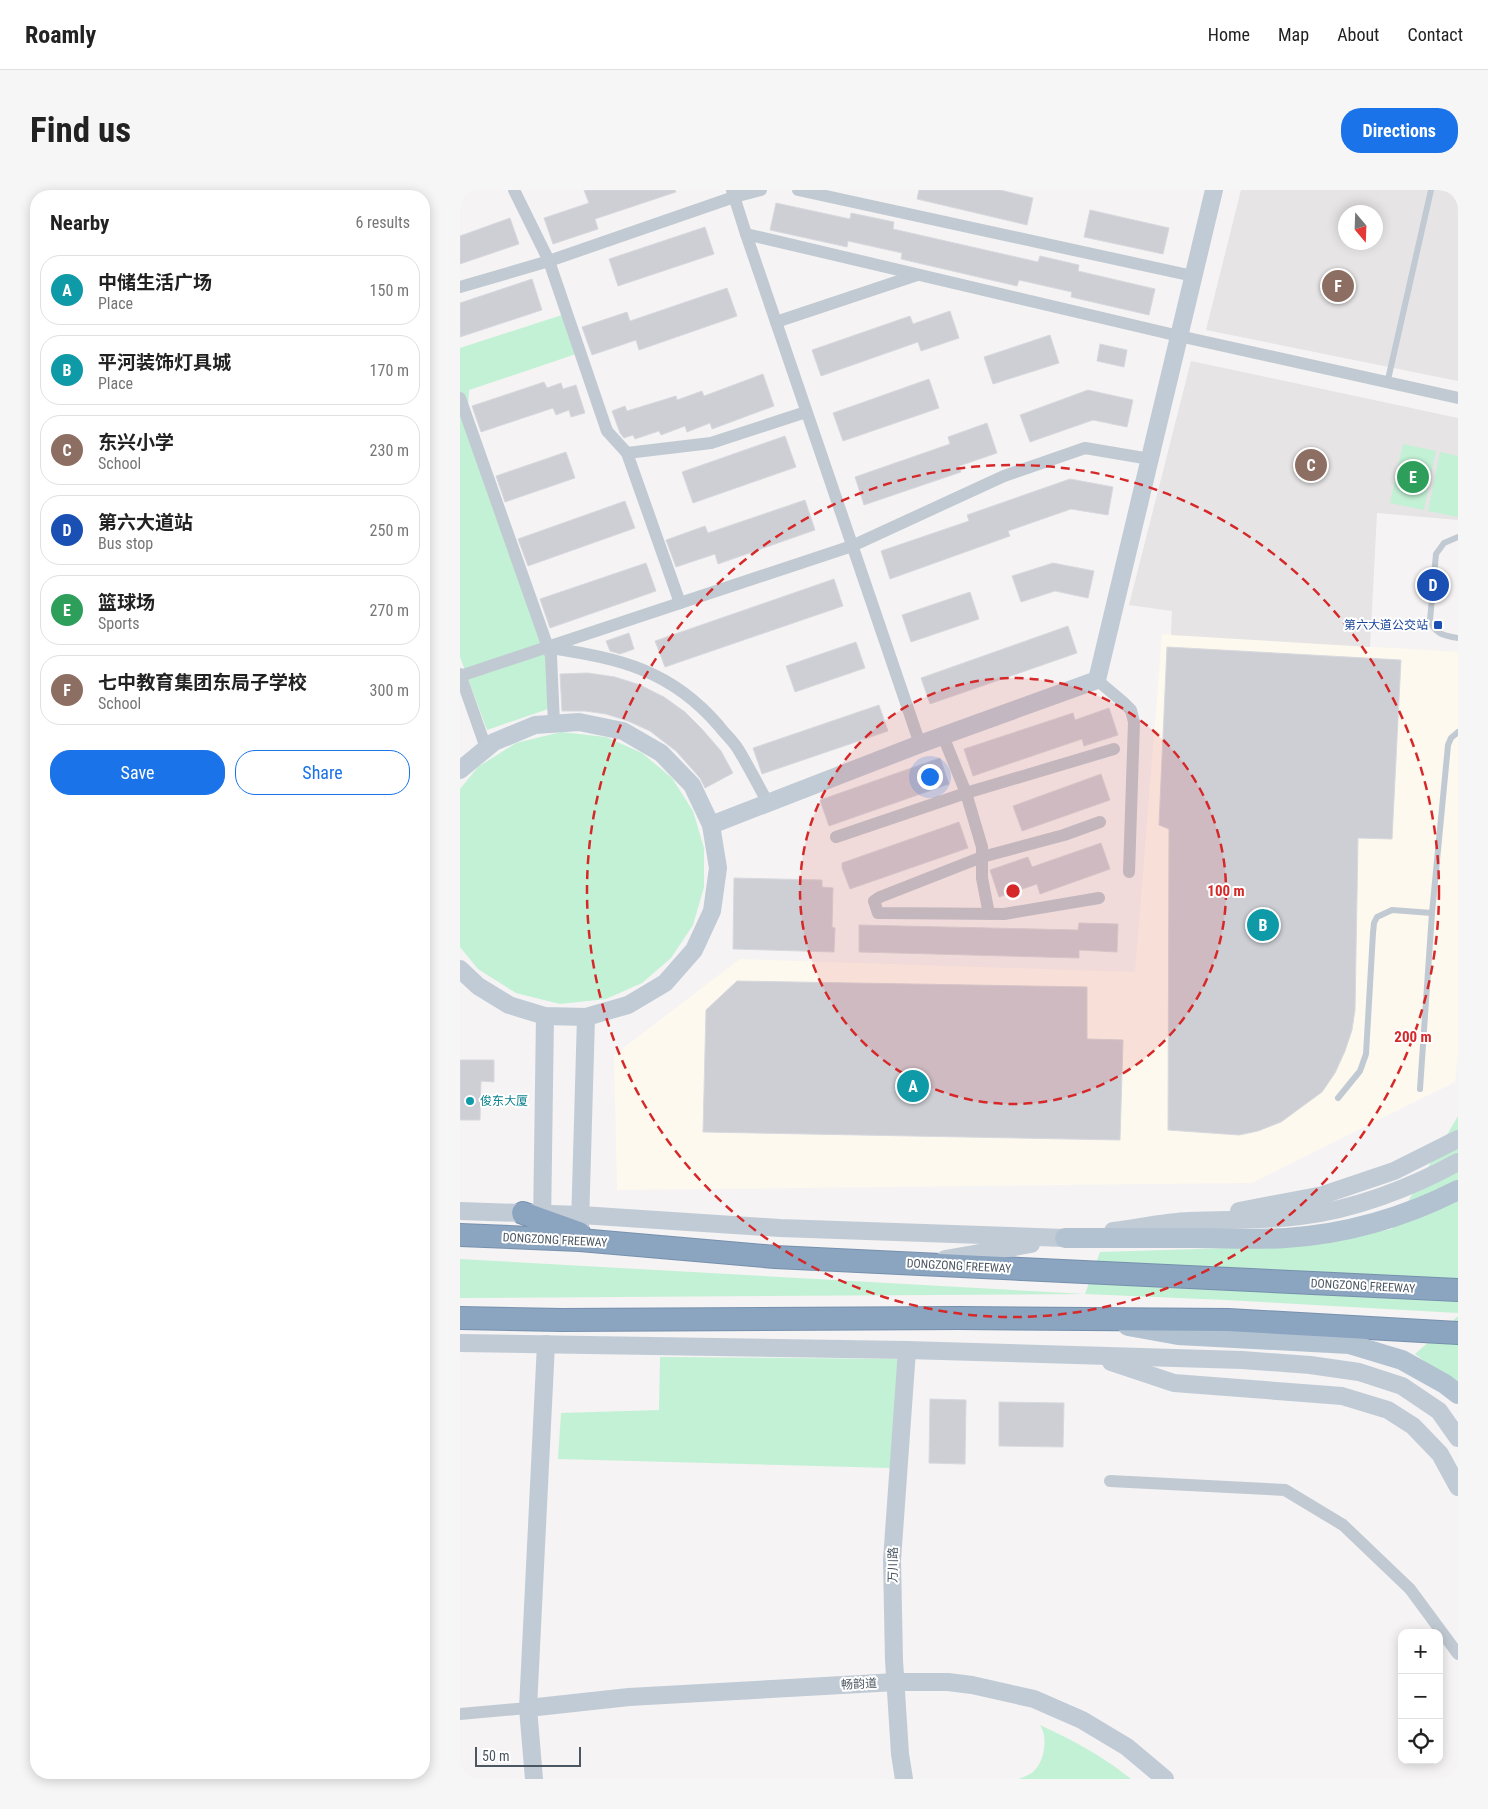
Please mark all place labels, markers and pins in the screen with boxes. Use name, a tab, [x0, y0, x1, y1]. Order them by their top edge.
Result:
pin: F	[1322, 267, 1354, 305]
pin: C	[1295, 446, 1327, 484]
pin: E	[1397, 458, 1429, 496]
pin: D	[1417, 566, 1449, 604]
place label: 第六大道公交站	[1344, 618, 1428, 632]
marker: 第六大道公交站	[1432, 619, 1444, 631]
centre of rings	[1004, 882, 1022, 900]
pin: B	[1247, 906, 1279, 944]
pin: A	[897, 1067, 929, 1105]
place label: 俊东大厦	[480, 1094, 528, 1108]
marker: 俊东大厦	[464, 1095, 476, 1107]

